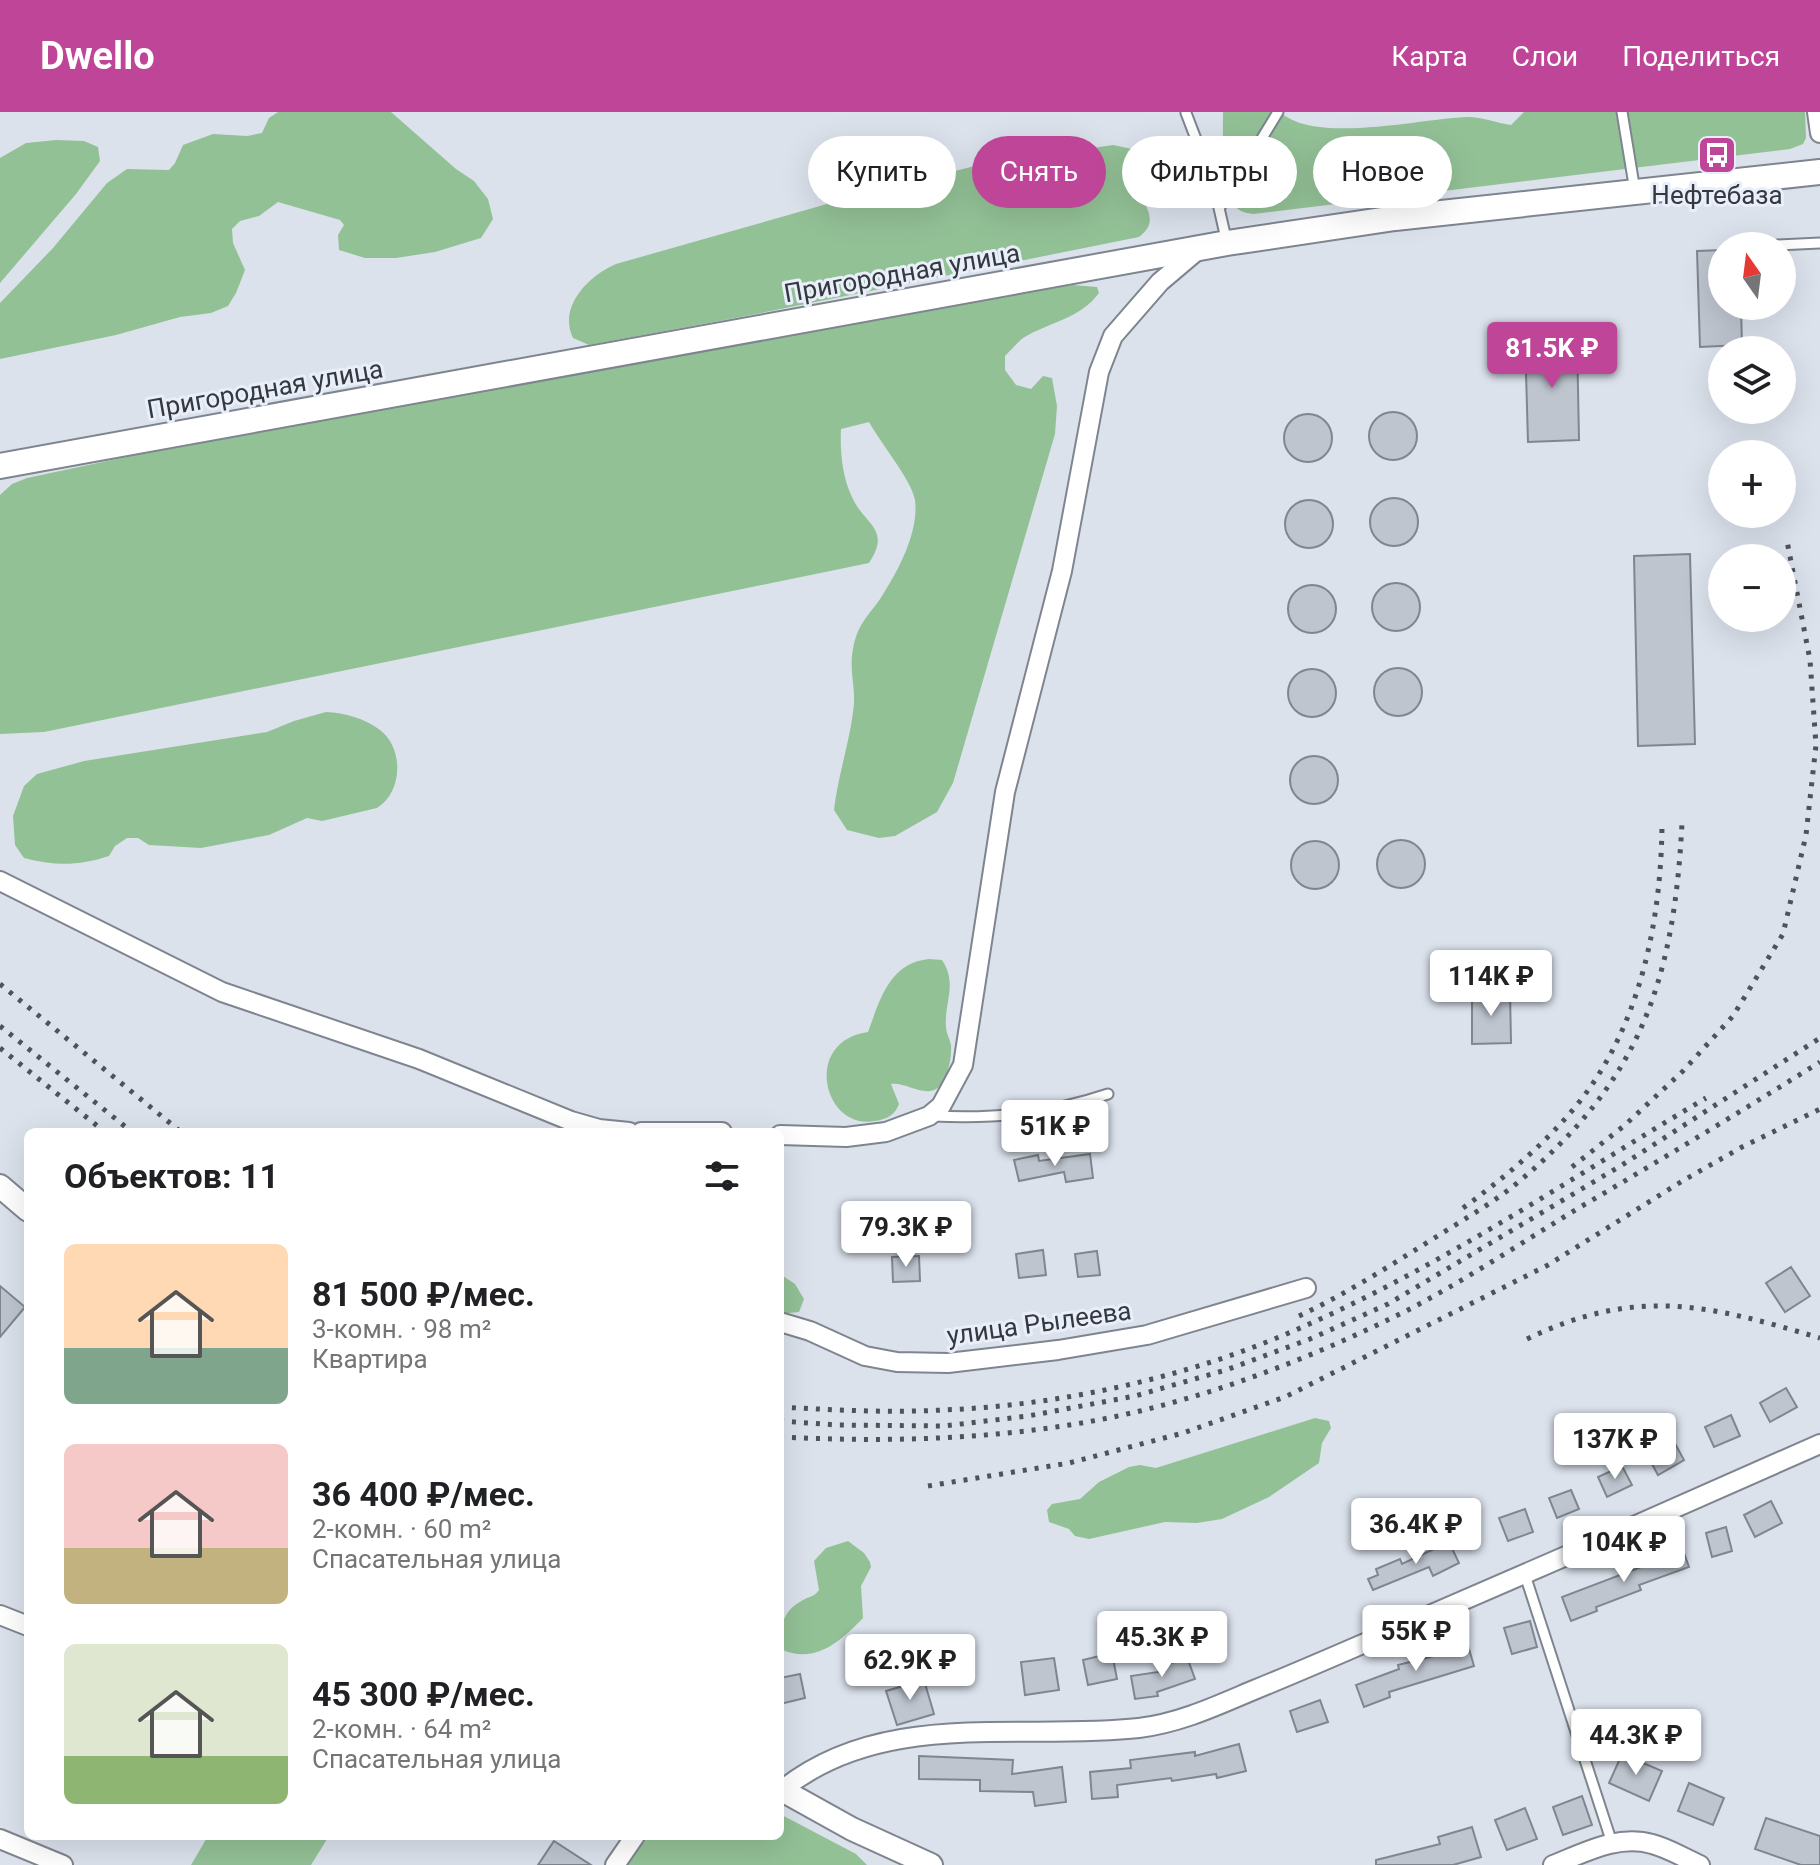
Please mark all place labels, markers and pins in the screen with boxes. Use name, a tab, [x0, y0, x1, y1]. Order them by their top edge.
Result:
bus stop icon: Нефтебаза	[1696, 134, 1738, 176]
place label: Нефтебаза	[1651, 180, 1783, 210]
pin: 81.5K ₽	[1478, 322, 1626, 390]
pin: 114K ₽	[1426, 950, 1556, 1018]
pin: 51K ₽	[999, 1100, 1111, 1168]
pin: 79.3K ₽	[832, 1201, 980, 1269]
pin: 137K ₽	[1550, 1413, 1680, 1481]
pin: 36.4K ₽	[1342, 1498, 1490, 1566]
pin: 104K ₽	[1559, 1516, 1689, 1584]
pin: 55K ₽	[1360, 1605, 1472, 1673]
pin: 45.3K ₽	[1088, 1611, 1236, 1679]
pin: 62.9K ₽	[836, 1634, 984, 1702]
pin: 44.3K ₽	[1562, 1709, 1710, 1777]

